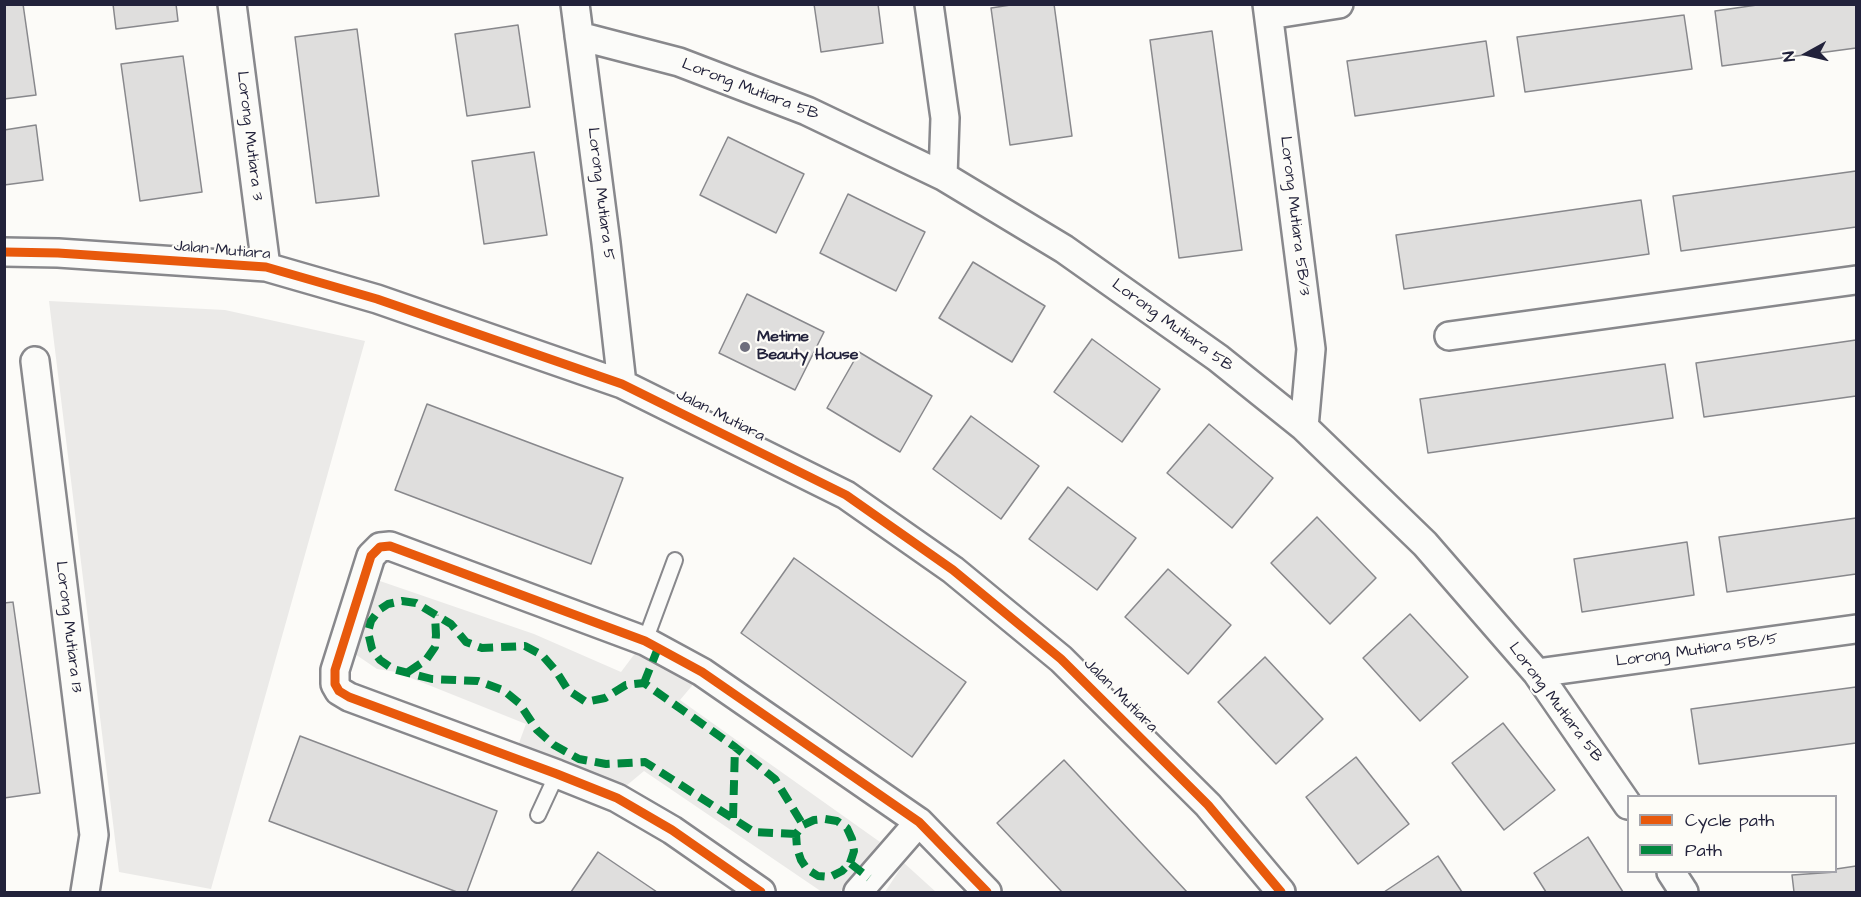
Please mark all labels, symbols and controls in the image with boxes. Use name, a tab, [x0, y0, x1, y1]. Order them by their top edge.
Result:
north arrow	[1777, 24, 1837, 84]
text: N	[1778, 50, 1801, 63]
street label: Lorong Mutiara 5B	[679, 55, 821, 125]
street label: Lorong Mutiara 3	[232, 70, 266, 202]
street label: Lorong Mutiara 5	[582, 127, 618, 261]
street label: Lorong Mutiara 5B/3	[1275, 135, 1313, 297]
street label: Jalan Mutiara	[173, 237, 271, 265]
street label: Lorong Mutiara 5B	[1108, 276, 1236, 376]
place label: Metime Beauty House	[757, 328, 858, 366]
marker: Metime Beauty House	[738, 340, 752, 354]
street label: Jalan Mutiara	[672, 385, 768, 447]
street label: Lorong Mutiara 13	[50, 560, 86, 694]
street label: Lorong Mutiara 5B/5	[1615, 630, 1779, 672]
street label: Lorong Mutiara 5B	[1504, 639, 1606, 767]
street label: Jalan Mutiara	[1079, 655, 1161, 737]
legend	[1627, 795, 1837, 873]
text: Cycle path	[1685, 808, 1774, 833]
text: Path	[1685, 838, 1722, 863]

